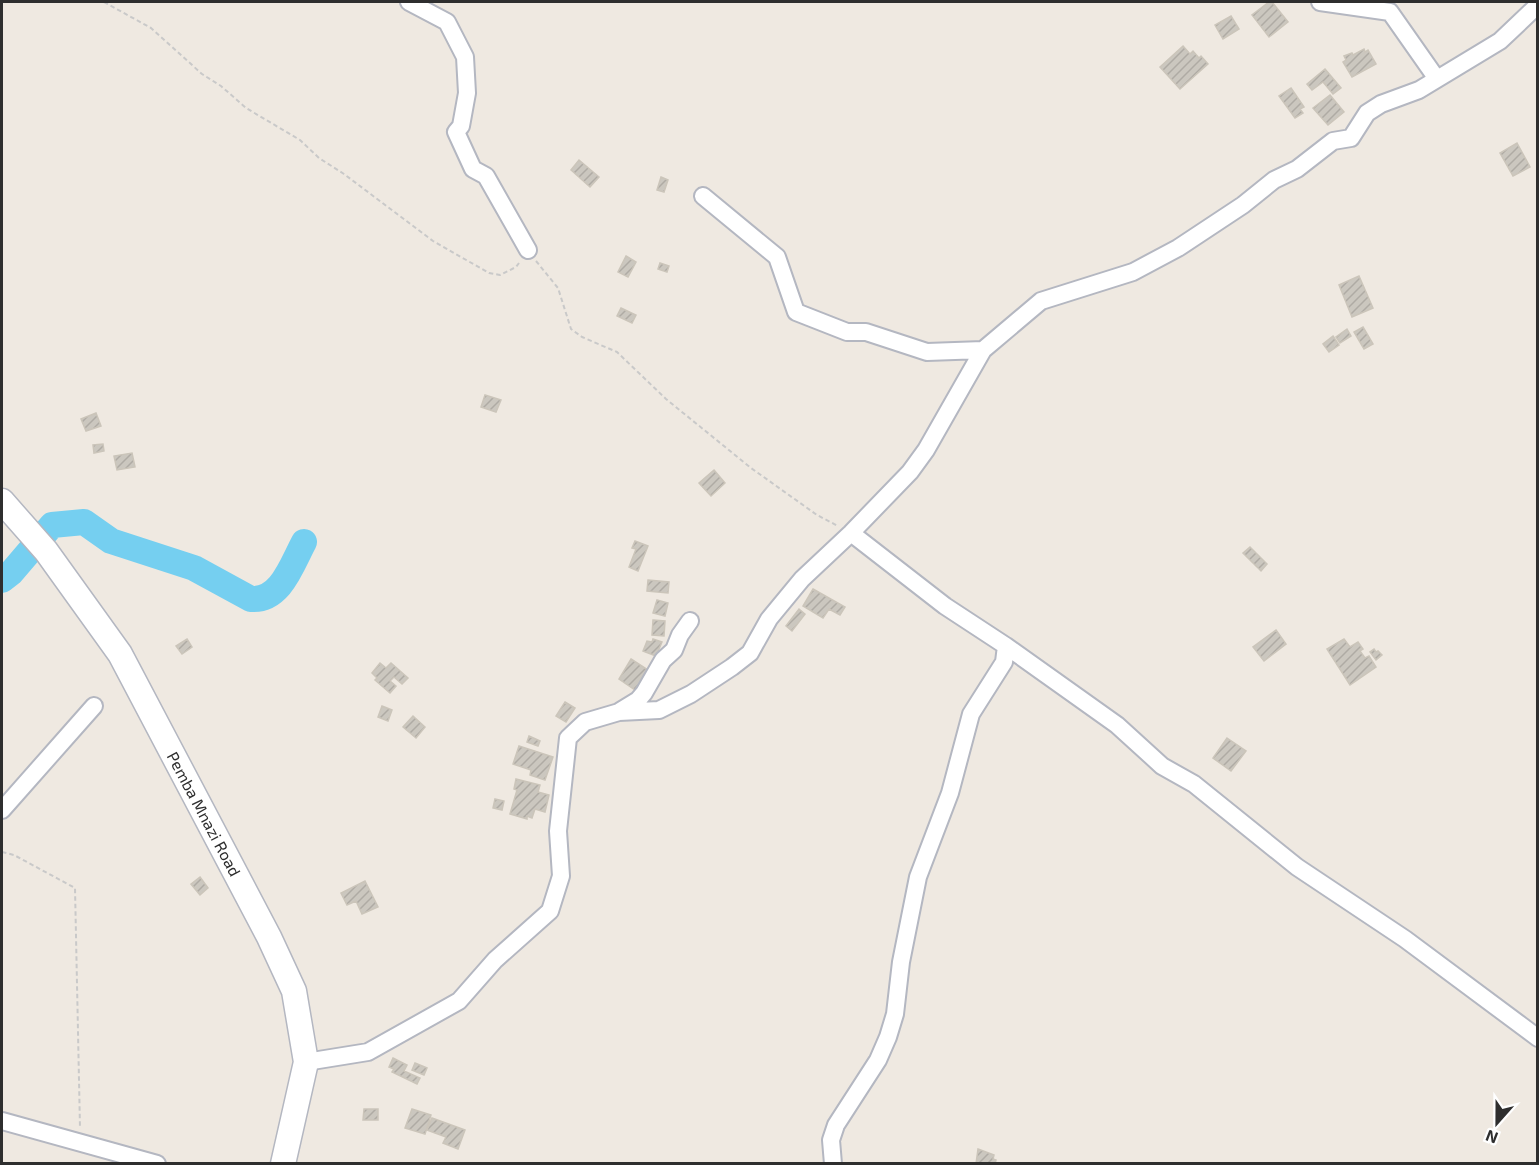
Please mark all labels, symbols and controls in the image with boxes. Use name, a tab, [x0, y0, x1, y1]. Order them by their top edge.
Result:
street label: Pemba Mnazi Road	[164, 748, 245, 879]
north arrow	[1467, 1093, 1527, 1153]
text: N	[1483, 1127, 1500, 1148]

